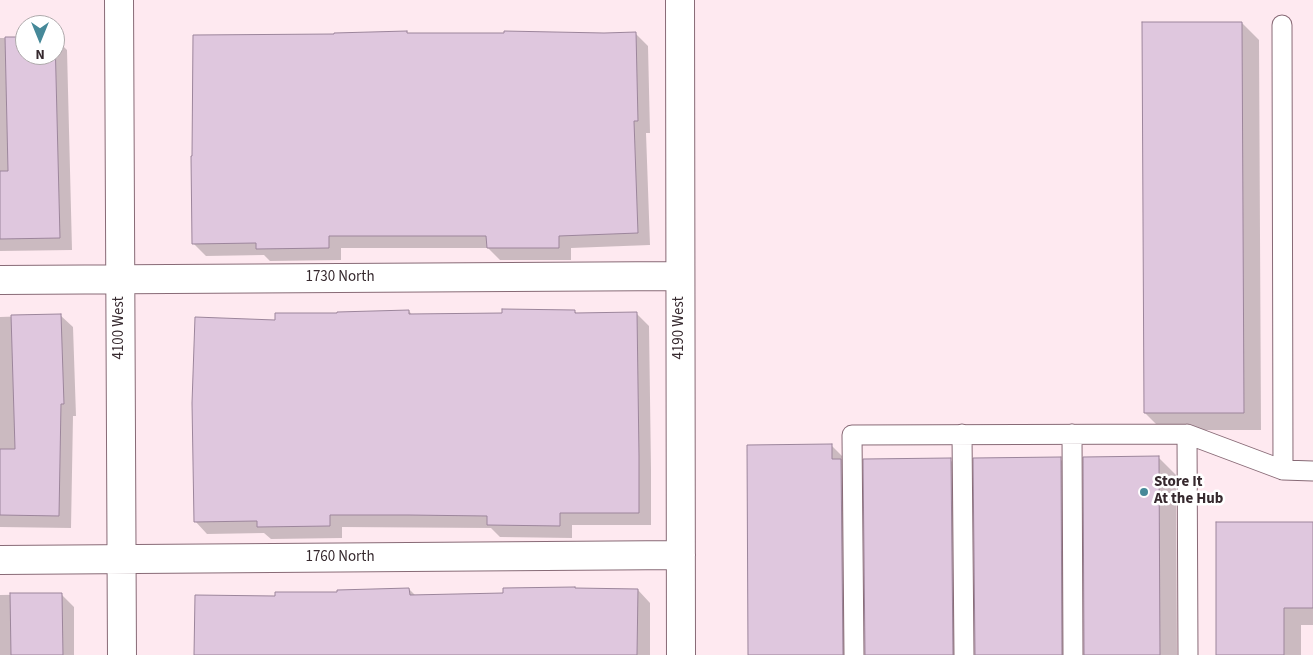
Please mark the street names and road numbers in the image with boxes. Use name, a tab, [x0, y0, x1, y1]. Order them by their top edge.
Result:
street label: 1730 North	[305, 269, 375, 287]
street label: 4100 West	[111, 296, 129, 360]
street label: 4190 West	[671, 296, 689, 360]
street label: 1760 North	[305, 549, 375, 567]

